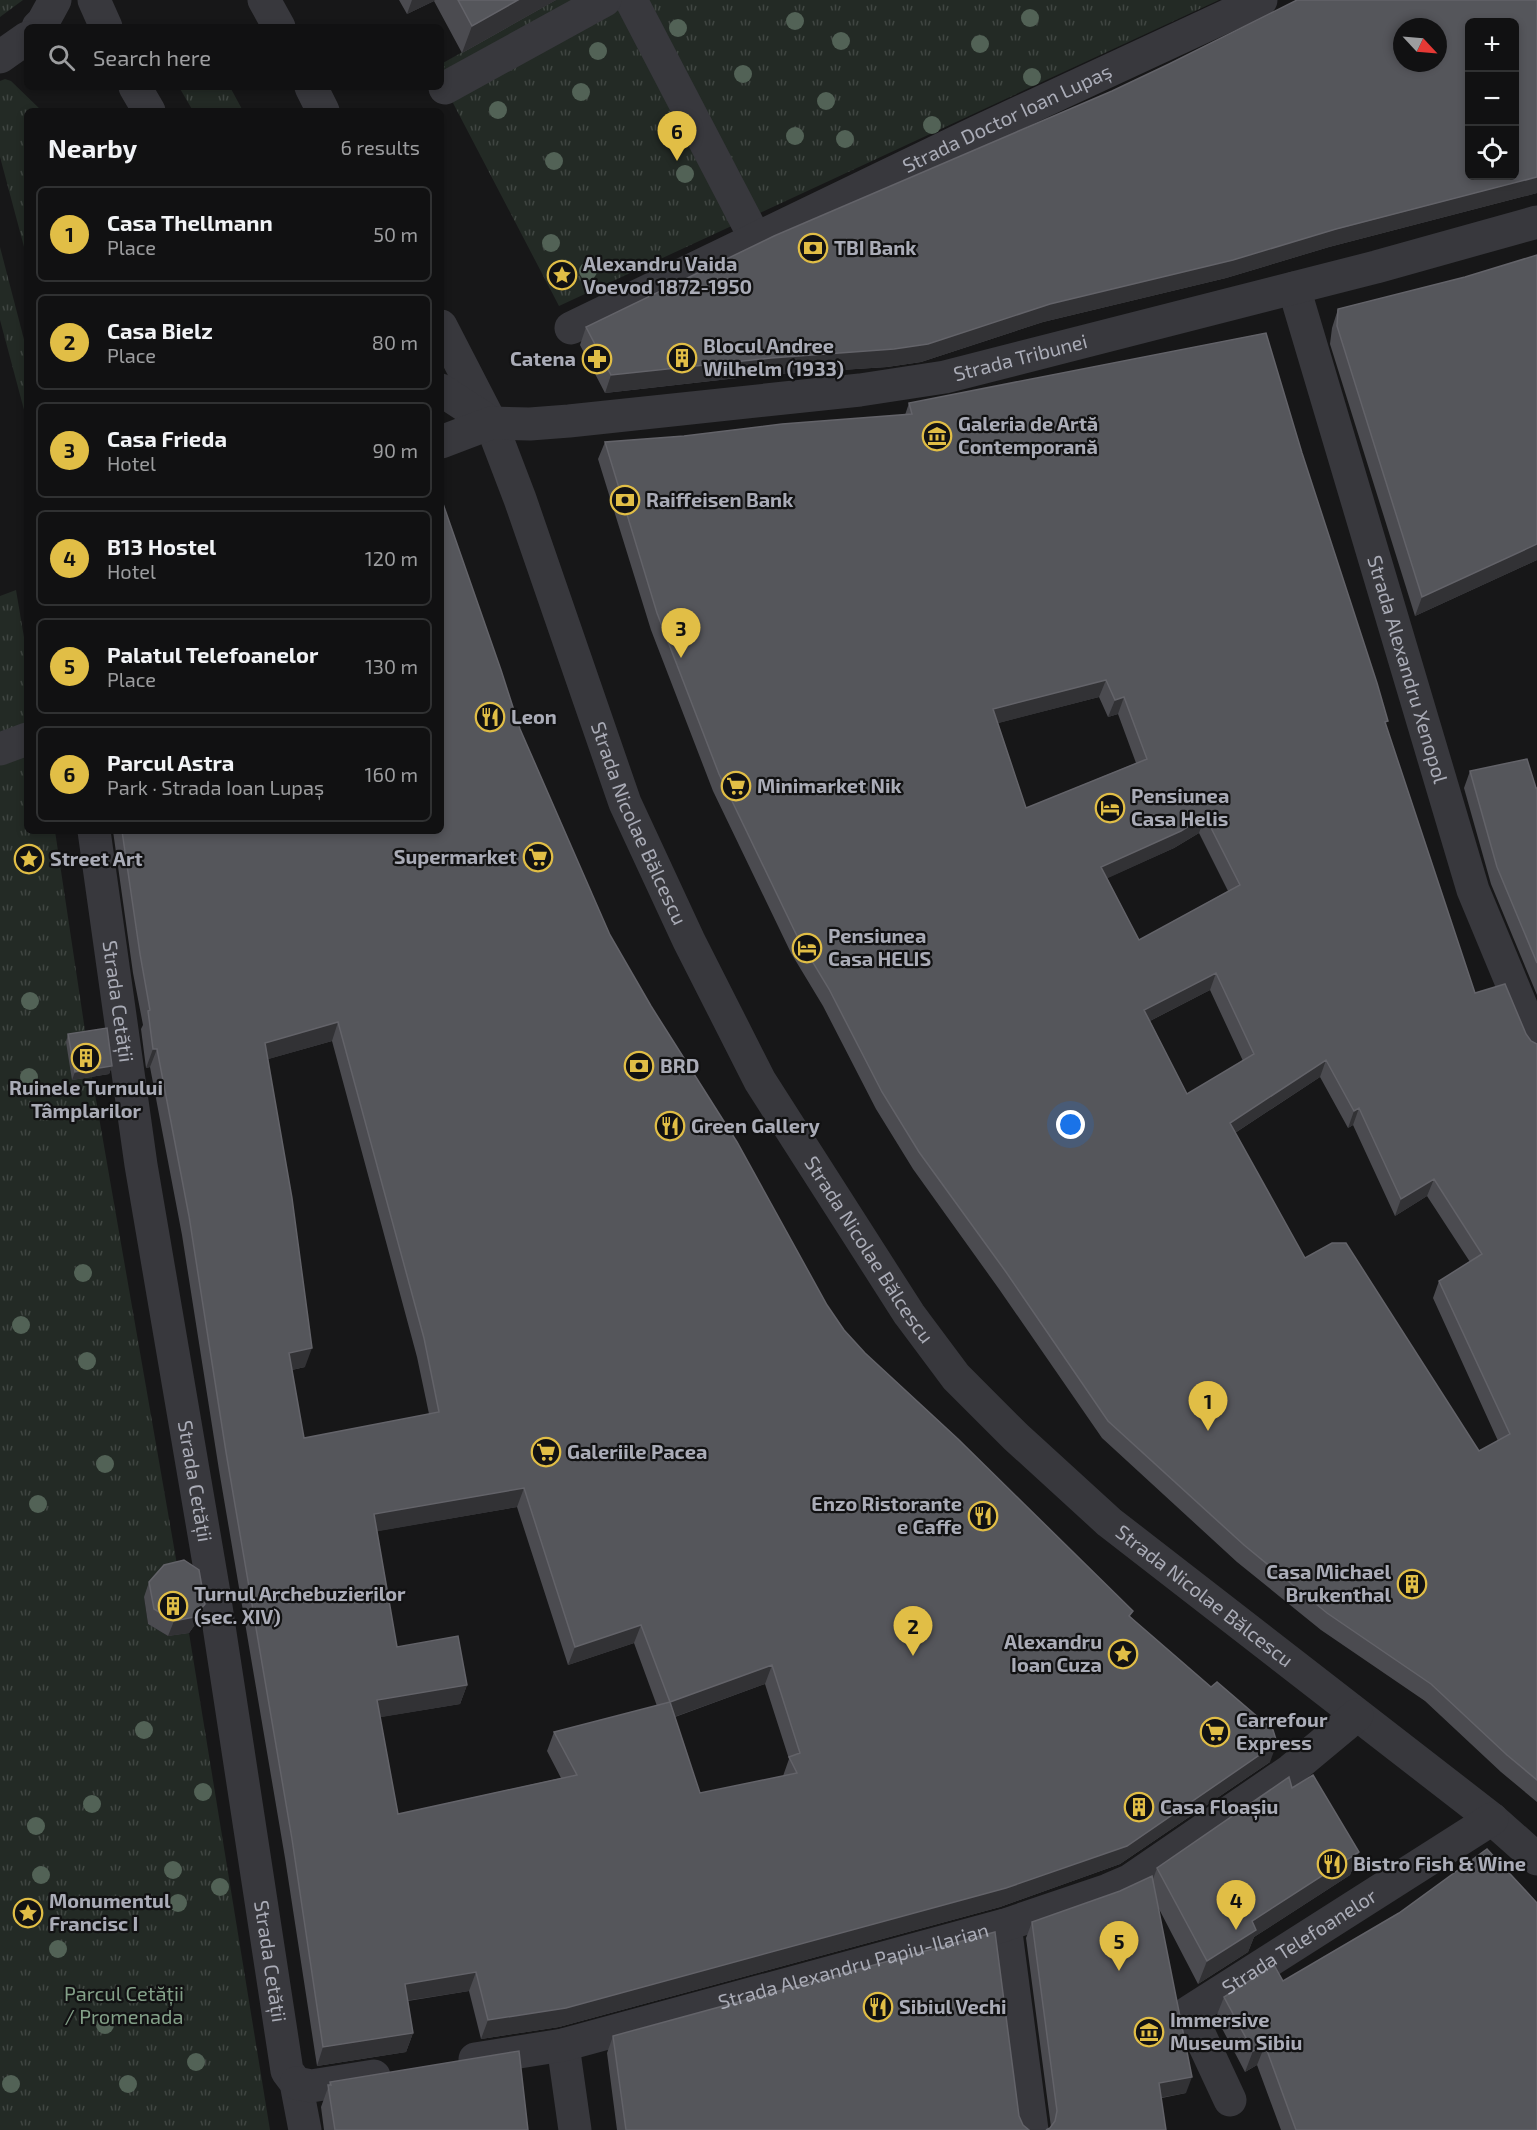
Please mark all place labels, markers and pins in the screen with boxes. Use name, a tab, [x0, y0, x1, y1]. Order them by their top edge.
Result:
pin: 6	[658, 112, 696, 161]
bank icon: TBI Bank	[797, 232, 829, 264]
place label: TBI Bank	[834, 235, 917, 259]
place label: Alexandru Vaida Voevod 1872-1950	[583, 251, 752, 298]
place icon: Alexandru Vaida Voevod 1872-1950	[546, 259, 578, 291]
place label: Blocul Andree Wilhelm (1933)	[703, 333, 844, 380]
building icon: Blocul Andree Wilhelm (1933)	[666, 342, 698, 374]
pharmacy icon: Catena	[581, 343, 613, 375]
place label: Catena	[510, 346, 576, 370]
place label: Galeria de Artă Contemporană	[958, 411, 1098, 458]
museum icon: Galeria de Artă Contemporană	[921, 420, 953, 452]
bank icon: Raiffeisen Bank	[609, 484, 641, 516]
place label: Raiffeisen Bank	[646, 487, 794, 511]
pin: 3	[662, 608, 700, 658]
restaurant icon: Leon	[474, 701, 506, 733]
place label: Leon	[511, 704, 557, 728]
supermarket icon: Minimarket Nik	[720, 770, 752, 802]
place label: Minimarket Nik	[757, 773, 902, 797]
place label: Pensiunea Casa Helis	[1131, 783, 1229, 830]
hotel icon: Pensiunea Casa Helis	[1094, 792, 1126, 824]
supermarket icon: Supermarket	[522, 841, 554, 873]
place icon: Street Art	[13, 843, 45, 875]
place label: Supermarket	[394, 844, 517, 868]
place label: Street Art	[50, 846, 143, 870]
place label: Pensiunea Casa HELIS	[828, 923, 931, 970]
hotel icon: Pensiunea Casa HELIS	[791, 932, 823, 964]
building icon: Ruinele Turnului Tâmplarilor	[70, 1042, 102, 1074]
bank icon: BRD	[623, 1050, 655, 1082]
place label: BRD	[660, 1053, 699, 1077]
place label: Ruinele Turnului Tâmplarilor	[9, 1075, 163, 1122]
restaurant icon: Green Gallery	[654, 1110, 686, 1142]
place label: Green Gallery	[691, 1113, 821, 1138]
pin: 1	[1188, 1382, 1228, 1431]
supermarket icon: Galeriile Pacea	[530, 1436, 562, 1468]
place label: Galeriile Pacea	[567, 1439, 707, 1463]
place label: Enzo Ristorante e Caffe	[811, 1491, 962, 1538]
restaurant icon: Enzo Ristorante e Caffe	[967, 1500, 999, 1532]
place label: Casa Michael Brukenthal	[1266, 1559, 1391, 1606]
building icon: Casa Michael Brukenthal	[1396, 1568, 1428, 1600]
place label: Turnul Archebuzierilor (sec. XIV)	[194, 1581, 406, 1628]
building icon: Turnul Archebuzierilor (sec. XIV)	[157, 1590, 189, 1622]
pin: 2	[894, 1606, 932, 1656]
place label: Alexandru Ioan Cuza	[1004, 1629, 1102, 1676]
place icon: Alexandru Ioan Cuza	[1107, 1638, 1139, 1670]
place label: Carrefour Express	[1236, 1707, 1328, 1754]
supermarket icon: Carrefour Express	[1199, 1716, 1231, 1748]
building icon: Casa Floașiu	[1123, 1791, 1155, 1823]
place label: Casa Floașiu	[1160, 1794, 1278, 1821]
restaurant icon: Bistro Fish & Wine	[1316, 1848, 1348, 1880]
place label: Bistro Fish & Wine	[1353, 1851, 1526, 1875]
pin: 4	[1216, 1880, 1256, 1930]
place label: Monumentul Francisc I	[49, 1888, 171, 1935]
place icon: Monumentul Francisc I	[12, 1897, 44, 1929]
pin: 5	[1100, 1922, 1138, 1971]
restaurant icon: Sibiul Vechi	[862, 1991, 894, 2023]
place label: Sibiul Vechi	[899, 1994, 1007, 2018]
place label: Immersive Museum Sibiu	[1170, 2007, 1302, 2054]
museum icon: Immersive Museum Sibiu	[1133, 2016, 1165, 2048]

